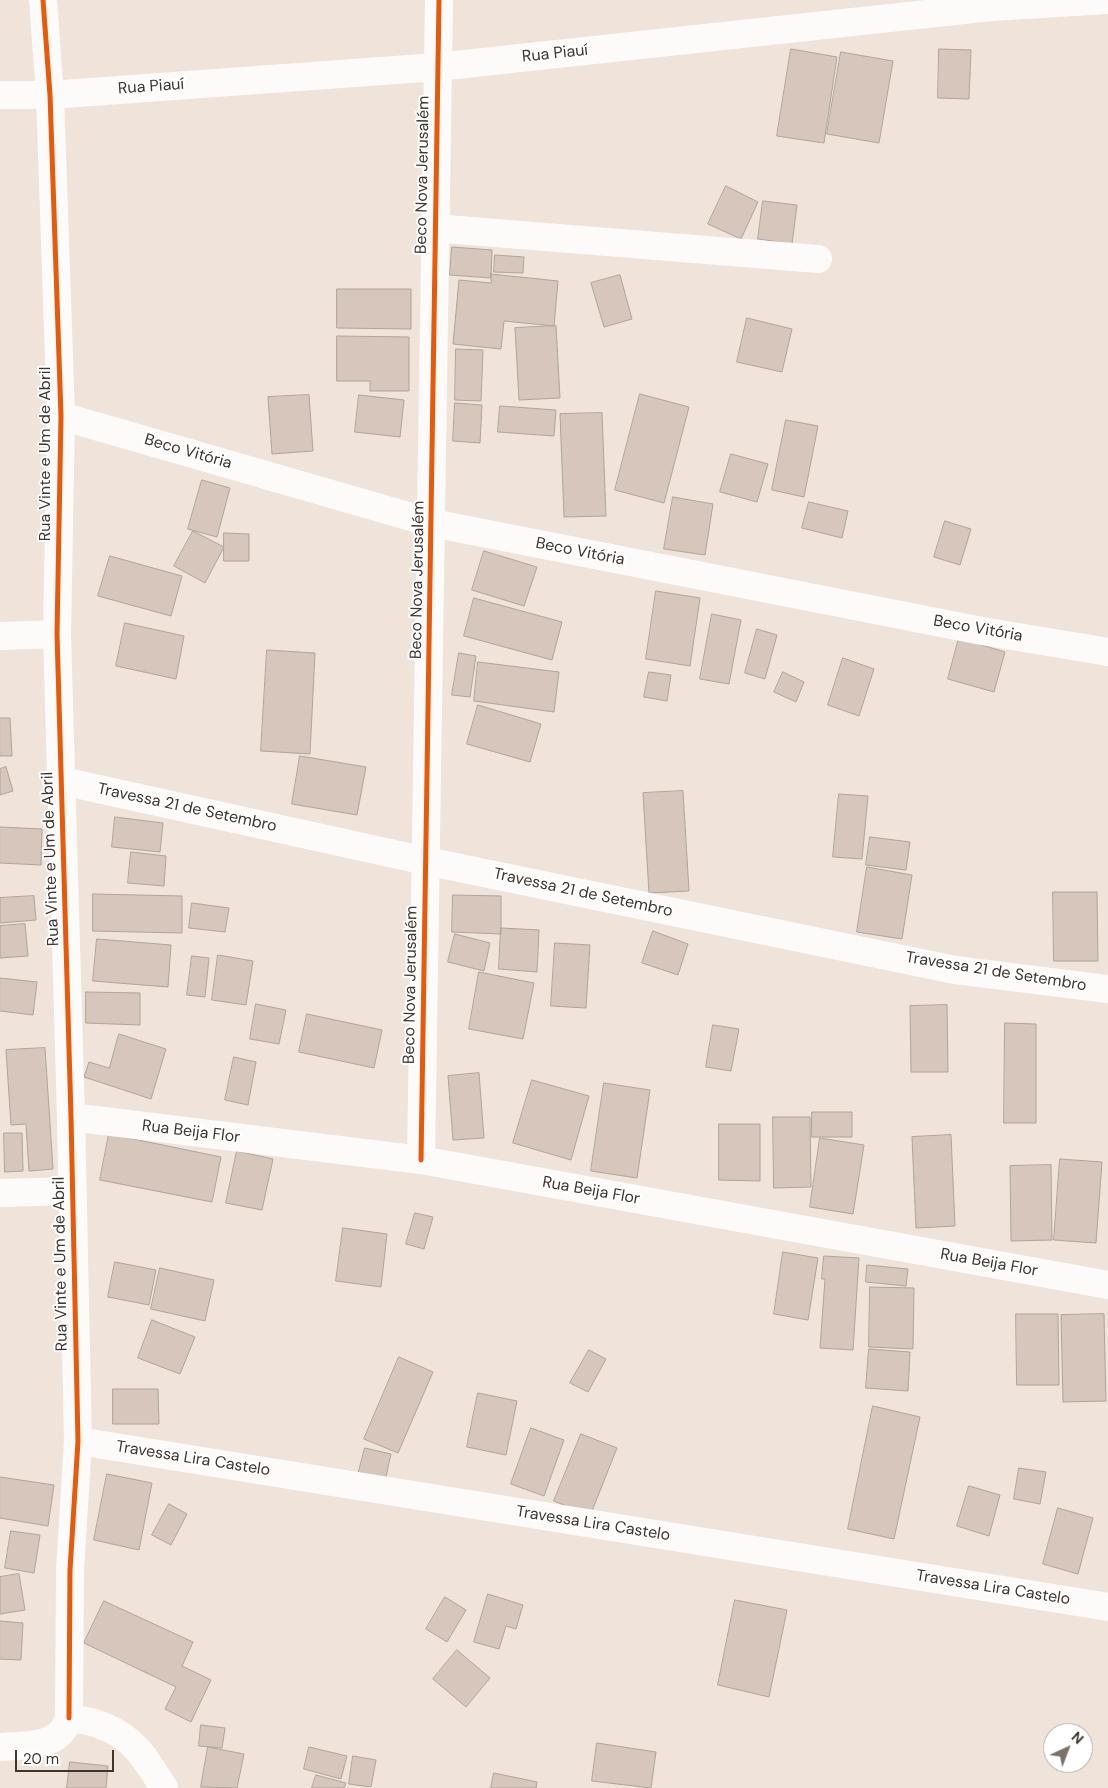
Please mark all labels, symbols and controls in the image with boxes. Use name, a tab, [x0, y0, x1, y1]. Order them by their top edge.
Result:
street label: Rua Piauí	[521, 41, 589, 67]
street label: Rua Piauí	[117, 75, 185, 99]
street label: Beco Nova Jerusalém	[412, 96, 434, 254]
street label: Rua Vinte e Um de Abril	[36, 367, 56, 541]
street label: Beco Vitória	[142, 430, 234, 474]
street label: Beco Nova Jerusalém	[407, 501, 429, 659]
street label: Beco Vitória	[534, 534, 626, 570]
street label: Beco Vitória	[932, 612, 1024, 646]
street label: Rua Vinte e Um de Abril	[38, 772, 64, 946]
street label: Travessa 21 de Setembro	[96, 780, 278, 836]
street label: Travessa 21 de Setembro	[492, 865, 674, 921]
street label: Beco Nova Jerusalém	[400, 906, 422, 1064]
street label: Travessa 21 de Setembro	[904, 948, 1088, 996]
street label: Rua Beija Flor	[141, 1116, 241, 1148]
street label: Rua Beija Flor	[541, 1173, 641, 1209]
street label: Rua Vinte e Um de Abril	[50, 1177, 72, 1351]
street label: Rua Beija Flor	[939, 1245, 1039, 1281]
street label: Travessa Lira Castelo	[115, 1437, 271, 1481]
street label: Travessa Lira Castelo	[515, 1502, 671, 1546]
street label: Travessa Lira Castelo	[915, 1566, 1071, 1610]
north arrow	[1043, 1723, 1093, 1773]
text: N	[1068, 1728, 1087, 1748]
scale bar	[18, 1740, 116, 1772]
text: 20 m	[23, 1749, 59, 1769]

